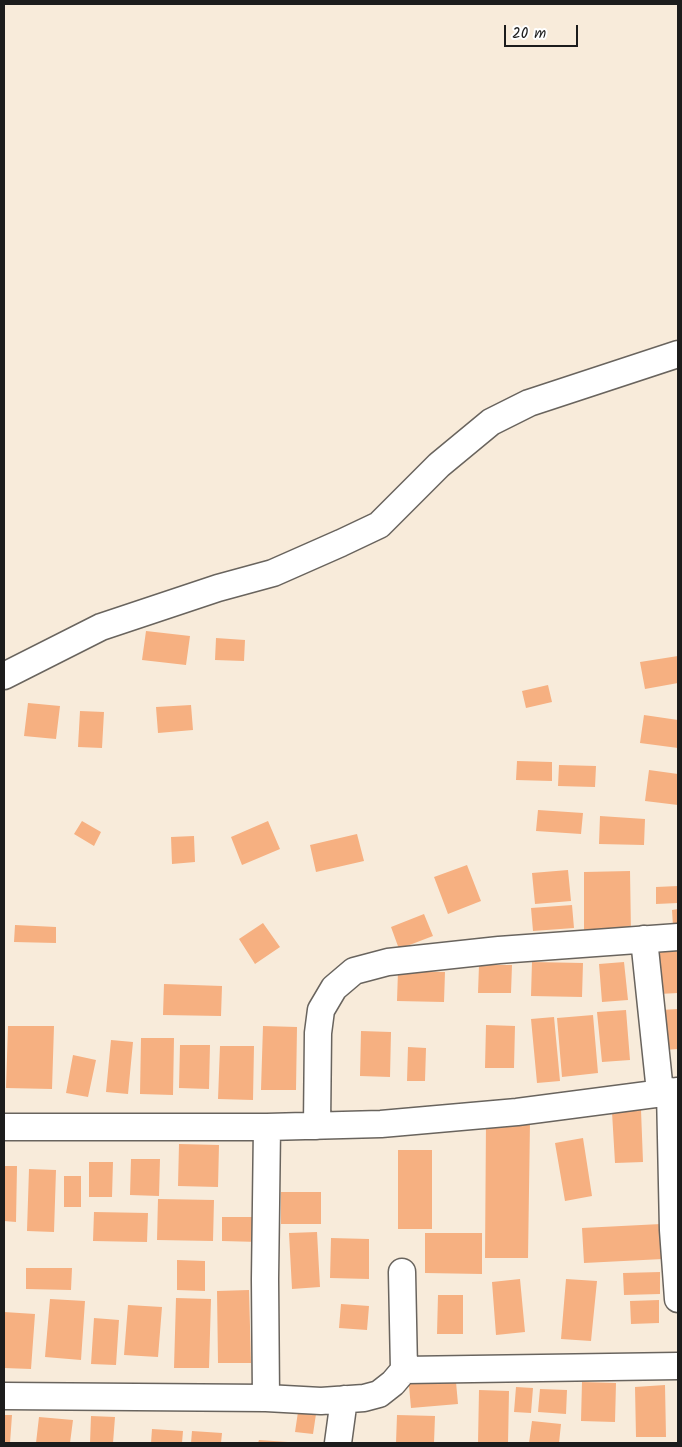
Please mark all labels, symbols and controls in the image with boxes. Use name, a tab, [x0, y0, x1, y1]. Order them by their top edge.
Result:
scale bar	[507, 15, 581, 47]
text: 20 m	[512, 22, 546, 46]

